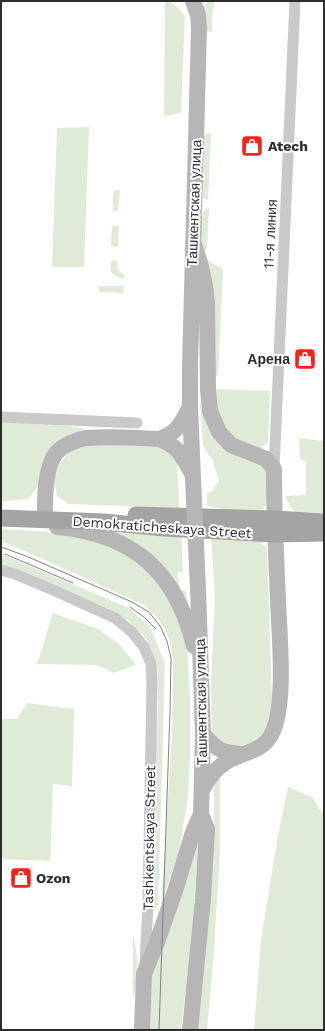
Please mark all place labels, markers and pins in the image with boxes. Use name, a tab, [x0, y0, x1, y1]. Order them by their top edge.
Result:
shop icon: Atech	[239, 133, 265, 159]
place label: Atech	[268, 138, 308, 154]
shop icon: Арена	[292, 346, 318, 372]
place label: Арена	[247, 351, 290, 367]
shop icon: Ozon	[8, 865, 34, 891]
place label: Ozon	[36, 870, 71, 886]

